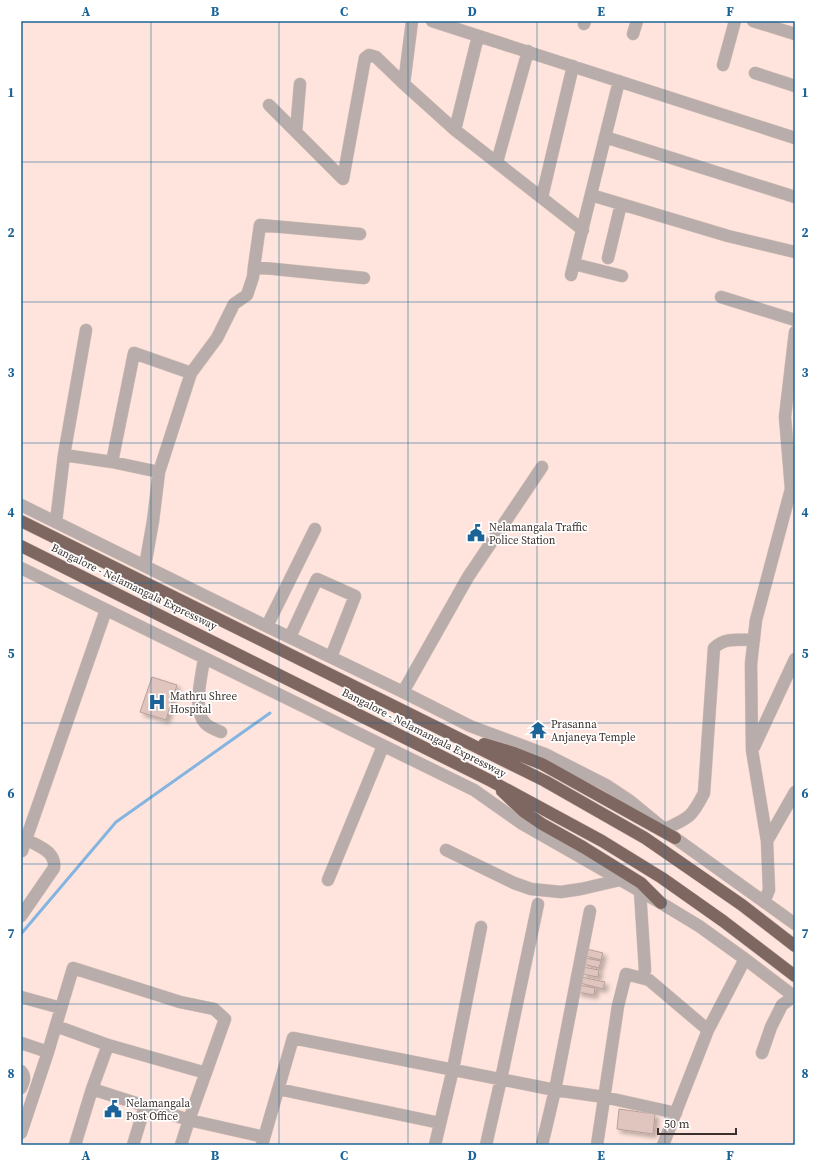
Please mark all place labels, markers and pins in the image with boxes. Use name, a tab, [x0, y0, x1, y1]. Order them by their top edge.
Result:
place label: Nelamangala Traffic Police Station	[489, 520, 588, 548]
public building icon: Nelamangala Traffic Police Station	[466, 523, 486, 543]
place label: Mathru Shree Hospital	[170, 689, 237, 717]
hospital icon: Mathru Shree Hospital	[147, 692, 167, 712]
place label: Prasanna Anjaneya Temple	[551, 717, 636, 745]
temple icon: Prasanna Anjaneya Temple	[528, 720, 548, 740]
place label: Nelamangala Post Office	[126, 1096, 191, 1124]
public building icon: Nelamangala Post Office	[103, 1099, 123, 1119]

